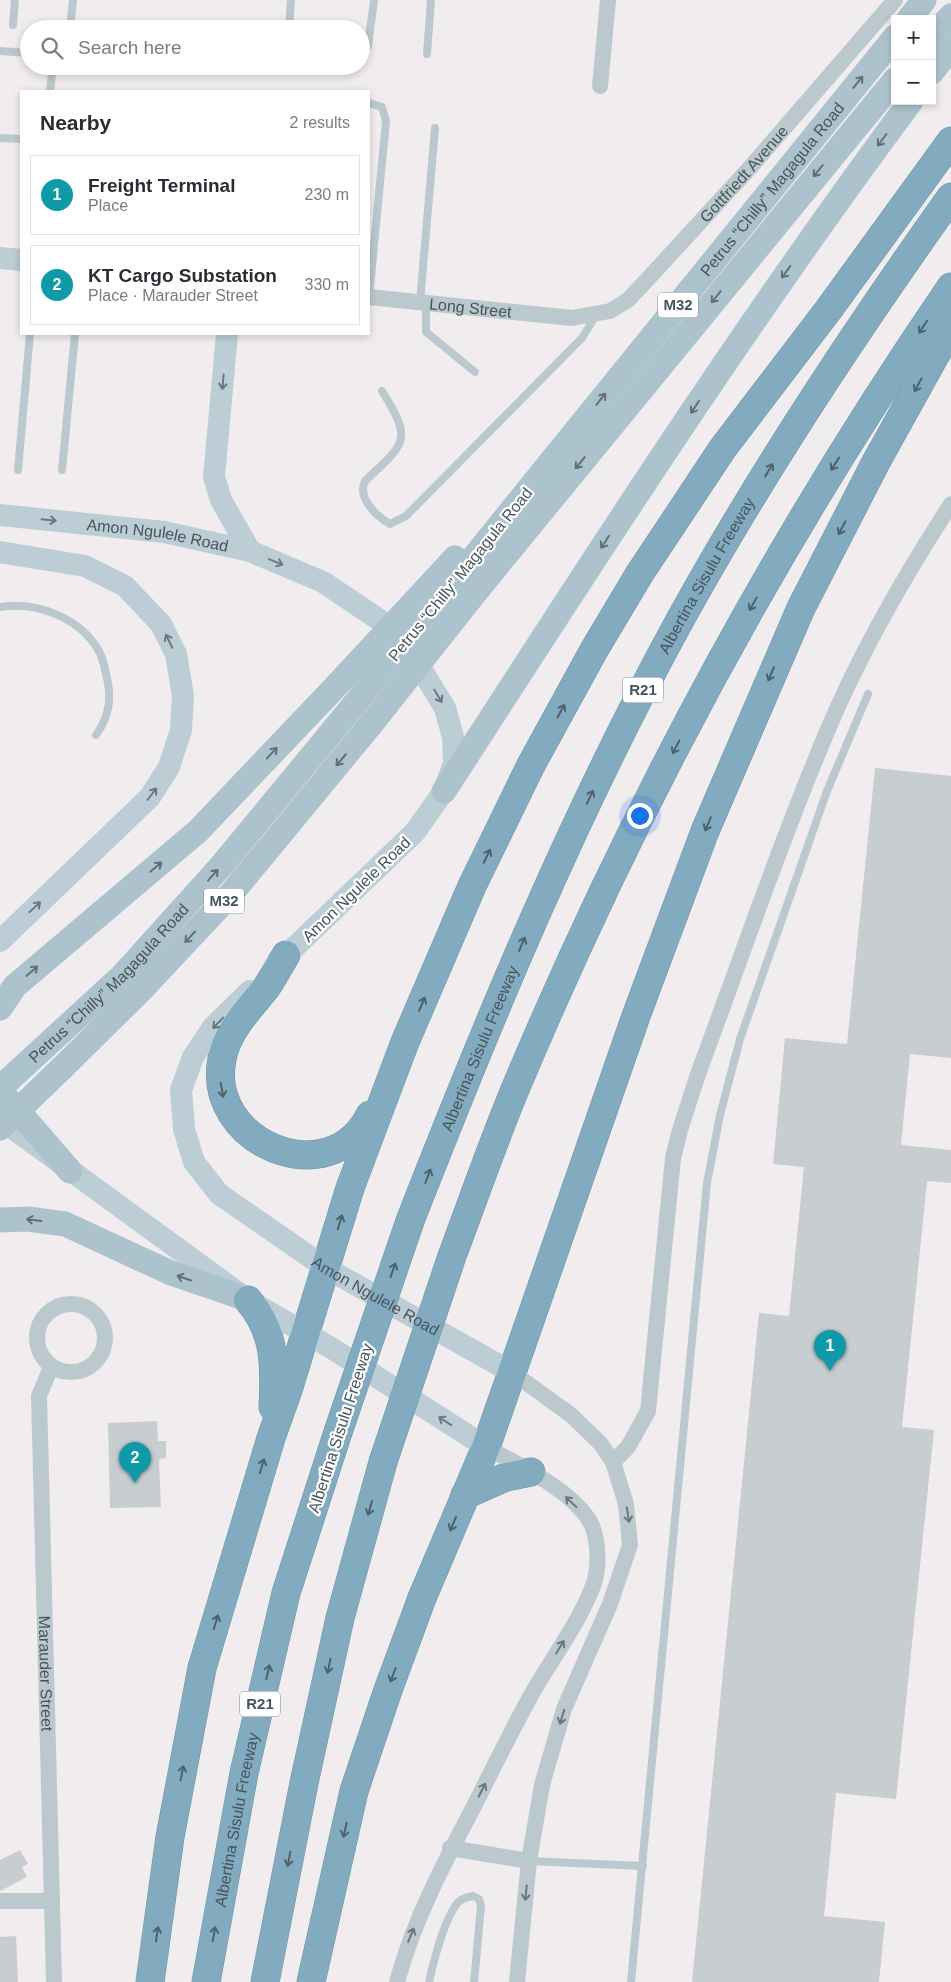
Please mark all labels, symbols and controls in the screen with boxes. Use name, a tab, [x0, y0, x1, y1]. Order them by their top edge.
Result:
map controls	[891, 15, 936, 105]
button: +	[891, 15, 936, 60]
search box	[20, 20, 370, 75]
icon: search	[38, 34, 66, 62]
text: Search here	[78, 37, 182, 58]
button: −	[891, 60, 936, 105]
one-way arrow	[853, 76, 864, 89]
street label: Petrus “Chilly” Magagula Road	[697, 99, 847, 279]
text: Nearby	[40, 111, 111, 134]
text: 2 results	[290, 114, 350, 131]
street label: Gottfriedt Avenue	[696, 122, 791, 226]
one-way arrow	[876, 133, 887, 146]
one-way arrow	[813, 164, 824, 177]
text: Freight Terminal	[88, 175, 235, 196]
text: 1	[53, 186, 61, 203]
text: 230 m	[305, 186, 349, 203]
text: Place	[88, 197, 128, 214]
text: KT Cargo Substation	[88, 265, 277, 286]
one-way arrow	[781, 265, 791, 279]
text: 2	[53, 276, 61, 293]
text: 330 m	[305, 276, 349, 293]
text: Place · Marauder Street	[88, 287, 258, 304]
one-way arrow	[710, 290, 721, 303]
road number: M32	[658, 292, 698, 318]
street label: Long Street	[428, 295, 513, 321]
one-way arrow	[918, 320, 929, 334]
one-way arrow	[218, 374, 227, 390]
one-way arrow	[913, 377, 923, 392]
one-way arrow	[596, 392, 607, 405]
one-way arrow	[690, 399, 700, 413]
one-way arrow	[830, 456, 840, 470]
one-way arrow	[575, 457, 586, 470]
one-way arrow	[764, 464, 774, 478]
street label: Petrus “Chilly” Magagula Road	[385, 484, 536, 664]
street label: Albertina Sisulu Freeway	[655, 495, 758, 657]
one-way arrow	[40, 515, 56, 525]
street label: Amon Ngulele Road	[86, 516, 230, 555]
one-way arrow	[837, 520, 846, 535]
one-way arrow	[600, 535, 610, 549]
one-way arrow	[268, 558, 283, 568]
one-way arrow	[747, 596, 757, 610]
one-way arrow	[164, 634, 173, 649]
one-way arrow	[766, 666, 776, 681]
road number: R21	[623, 678, 663, 702]
one-way arrow	[433, 688, 443, 702]
one-way arrow	[557, 704, 566, 719]
one-way arrow	[671, 739, 681, 754]
one-way arrow	[266, 747, 278, 760]
one-way arrow	[336, 754, 347, 767]
one-way arrow	[146, 788, 157, 801]
one-way arrow	[585, 790, 595, 805]
your location	[627, 803, 653, 829]
one-way arrow	[703, 816, 712, 831]
street label: Amon Ngulele Road	[299, 834, 414, 945]
one-way arrow	[482, 848, 492, 863]
one-way arrow	[149, 861, 162, 872]
one-way arrow	[207, 869, 219, 882]
road number: M32	[204, 888, 244, 914]
street label: Petrus “Chilly” Magagula Road	[26, 901, 192, 1066]
one-way arrow	[28, 901, 41, 913]
one-way arrow	[184, 931, 196, 944]
one-way arrow	[517, 937, 527, 952]
street label: Albertina Sisulu Freeway	[438, 963, 522, 1134]
one-way arrow	[25, 966, 38, 977]
one-way arrow	[417, 997, 427, 1012]
one-way arrow	[212, 1017, 224, 1030]
one-way arrow	[217, 1081, 227, 1097]
one-way arrow	[423, 1169, 433, 1184]
one-way arrow	[335, 1214, 345, 1230]
one-way arrow	[26, 1215, 42, 1225]
street label: Amon Ngulele Road	[309, 1253, 442, 1339]
one-way arrow	[389, 1262, 398, 1278]
one-way arrow	[177, 1272, 193, 1282]
pin: 1	[814, 1330, 846, 1371]
street label: Albertina Sisulu Freeway	[305, 1341, 376, 1515]
one-way arrow	[439, 1416, 453, 1426]
pin: 2	[119, 1442, 151, 1483]
one-way arrow	[258, 1458, 268, 1474]
one-way arrow	[565, 1496, 578, 1508]
one-way arrow	[364, 1500, 374, 1516]
one-way arrow	[623, 1507, 633, 1523]
one-way arrow	[448, 1516, 457, 1531]
one-way arrow	[211, 1614, 221, 1630]
street label: Marauder Street	[36, 1615, 56, 1732]
one-way arrow	[556, 1640, 566, 1655]
one-way arrow	[324, 1657, 333, 1673]
one-way arrow	[263, 1664, 273, 1680]
one-way arrow	[388, 1667, 397, 1682]
road number: R21	[240, 1692, 280, 1716]
one-way arrow	[556, 1708, 566, 1724]
street label: Albertina Sisulu Freeway	[212, 1731, 262, 1908]
one-way arrow	[178, 1766, 187, 1782]
one-way arrow	[477, 1782, 487, 1797]
one-way arrow	[340, 1822, 349, 1838]
one-way arrow	[284, 1851, 293, 1867]
one-way arrow	[521, 1884, 531, 1900]
one-way arrow	[152, 1926, 162, 1942]
one-way arrow	[210, 1926, 220, 1942]
one-way arrow	[407, 1928, 416, 1943]

